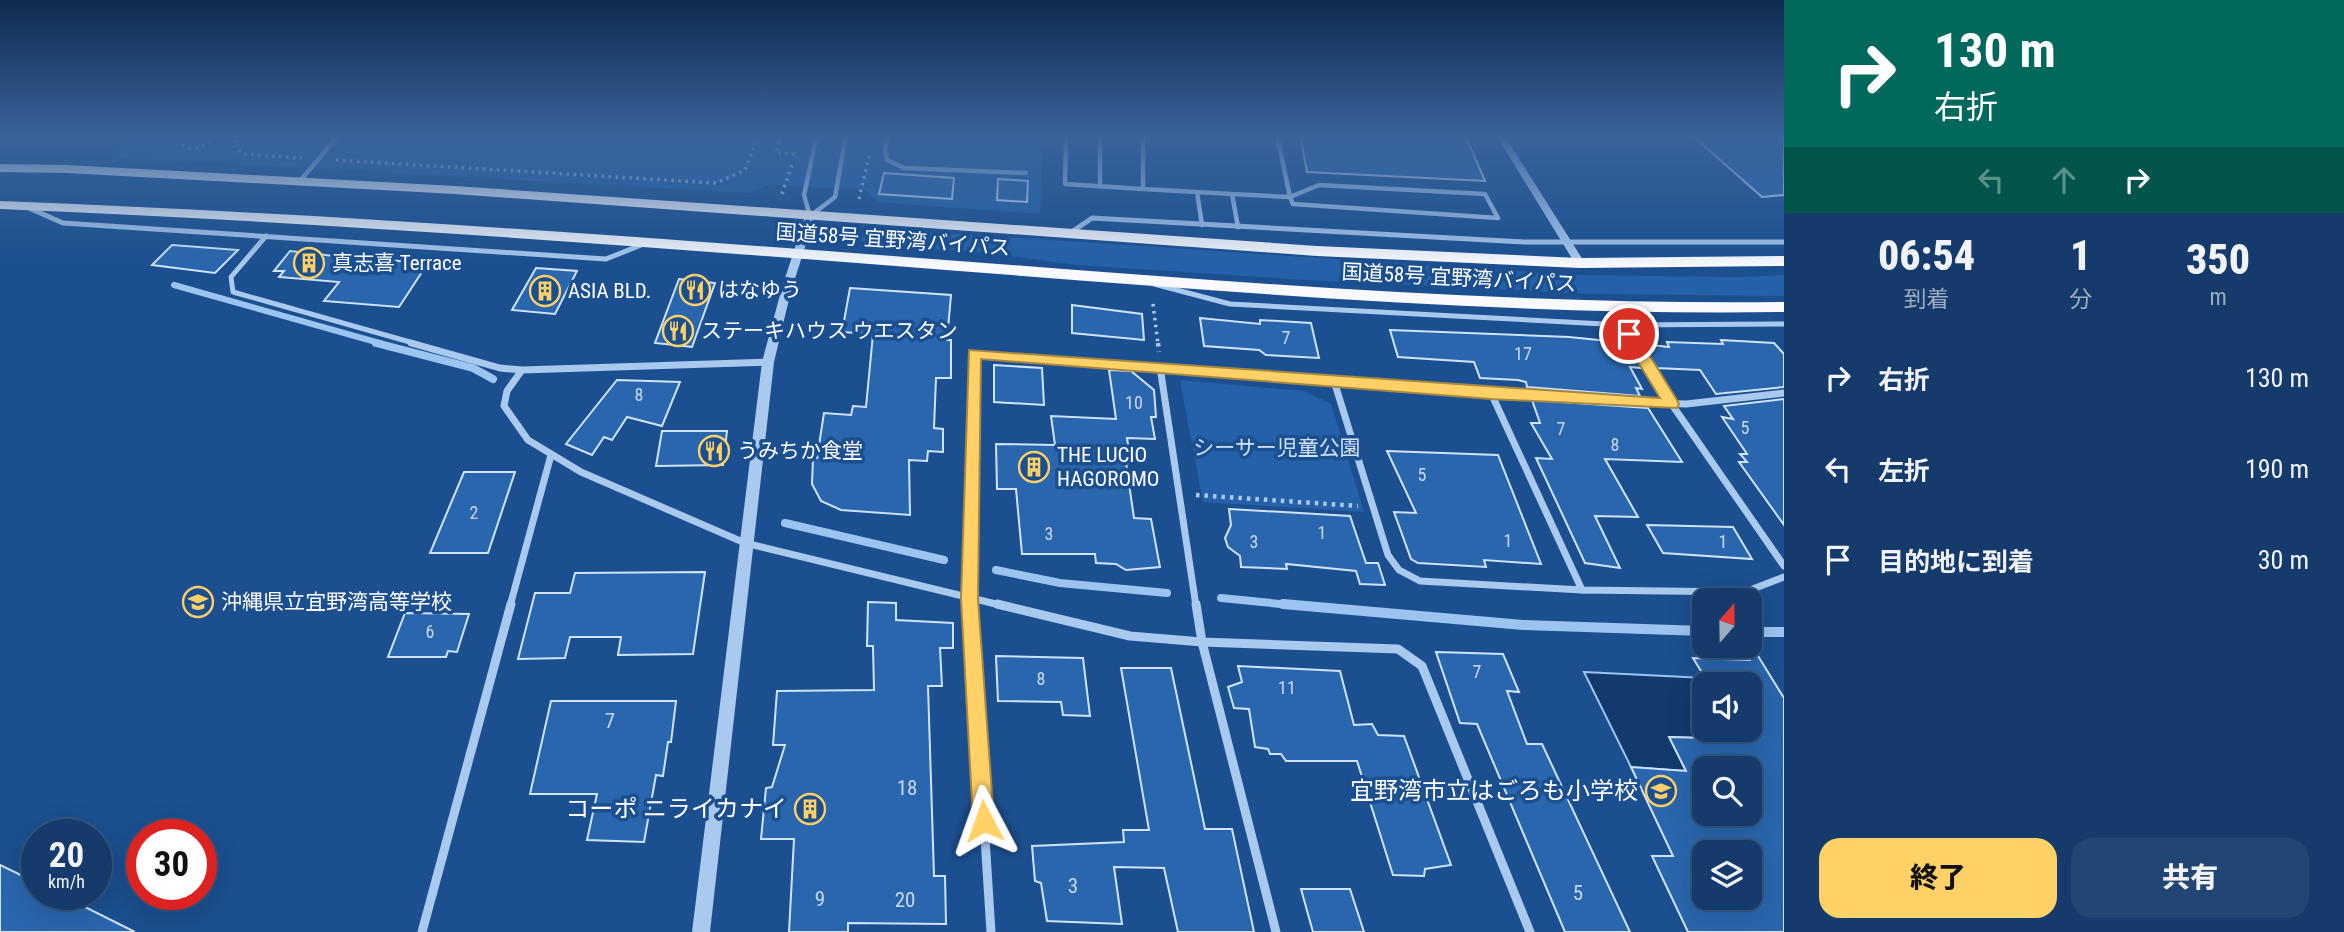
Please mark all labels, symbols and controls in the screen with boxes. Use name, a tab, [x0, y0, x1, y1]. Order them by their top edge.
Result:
text: 130 m	[1934, 22, 2056, 79]
icon: right	[1819, 28, 1910, 119]
text: 右折	[1934, 88, 1998, 126]
icon: left	[1972, 161, 2010, 199]
icon: ahead	[2045, 161, 2083, 199]
icon: right	[2118, 161, 2156, 199]
street label: 国道58号 宜野湾バイパス	[775, 220, 1011, 260]
text: 06:54	[1878, 231, 1975, 280]
text: 1	[2070, 231, 2091, 280]
text: 350	[2186, 235, 2250, 284]
building icon: 真志喜 Terrace	[292, 246, 326, 280]
place label: 真志喜 Terrace	[332, 251, 462, 275]
street label: 国道58号 宜野湾バイパス	[1341, 260, 1577, 296]
restaurant icon: はなゆう	[678, 273, 712, 307]
building icon: ASIA BLD.	[528, 274, 562, 308]
place label: はなゆう	[718, 278, 802, 302]
place label: ASIA BLD.	[568, 279, 651, 303]
text: m	[2209, 284, 2227, 311]
text: 到着	[1904, 286, 1950, 313]
text: 分	[2069, 286, 2092, 313]
pin	[1599, 304, 1659, 364]
restaurant icon: ステーキハウス ウエスタン	[661, 314, 695, 348]
icon: arrive	[1610, 315, 1648, 353]
place label: ステーキハウス ウエスタン	[701, 319, 958, 343]
house number: 7	[1282, 327, 1291, 348]
house number: 17	[1514, 343, 1532, 364]
icon: right	[1819, 359, 1857, 397]
text: 130 m	[2245, 363, 2309, 393]
text: 右折	[1878, 365, 1930, 395]
house number: 8	[635, 384, 643, 405]
house number: 10	[1125, 392, 1143, 413]
house number: 5	[1741, 417, 1750, 438]
house number: 7	[1557, 418, 1566, 439]
restaurant icon: うみちか食堂	[697, 434, 731, 468]
house number: 8	[1611, 434, 1619, 455]
park label: シーサー児童公園	[1193, 436, 1361, 460]
place label: うみちか食堂	[737, 439, 863, 463]
place label: THE LUCIO HAGOROMO	[1057, 443, 1160, 491]
building icon: THE LUCIO HAGOROMO	[1017, 450, 1051, 484]
icon: left	[1819, 450, 1857, 488]
text: 190 m	[2245, 454, 2309, 484]
text: 左折	[1878, 456, 1930, 486]
house number: 5	[1418, 464, 1427, 485]
house number: 2	[470, 502, 479, 523]
house number: 1	[1318, 522, 1326, 543]
house number: 3	[1045, 523, 1053, 544]
house number: 1	[1504, 530, 1512, 551]
house number: 3	[1250, 531, 1258, 552]
house number: 1	[1719, 531, 1727, 552]
icon: arrive	[1819, 541, 1857, 579]
text: 30 m	[2258, 545, 2309, 575]
text: 目的地に到着	[1878, 547, 2034, 577]
school or university icon: 沖縄県立宜野湾高等学校	[181, 585, 215, 619]
north arrow	[1692, 588, 1762, 658]
map controls	[1692, 588, 1762, 910]
place label: 沖縄県立宜野湾高等学校	[221, 590, 452, 614]
house number: 6	[426, 621, 434, 642]
house number: 7	[1473, 661, 1482, 682]
house number: 8	[1037, 668, 1045, 689]
button: sound	[1692, 672, 1762, 742]
house number: 11	[1278, 677, 1296, 698]
house number: 7	[605, 709, 615, 733]
button: search	[1692, 756, 1762, 826]
school or university icon: 宜野湾市立はごろも小学校	[1644, 774, 1678, 808]
house number: 18	[897, 776, 917, 800]
place label: 宜野湾市立はごろも小学校	[1350, 777, 1638, 805]
position arrow	[947, 784, 1021, 858]
building icon: コーポ ニライカナイ	[793, 792, 827, 826]
place label: コーポ ニライカナイ	[565, 795, 787, 823]
speed limit sign: 30	[126, 819, 217, 910]
text: 20	[49, 835, 84, 876]
button: 終了	[1819, 838, 2057, 918]
button: 共有	[2071, 838, 2309, 918]
button: layers	[1692, 840, 1762, 910]
text: km/h	[48, 871, 85, 892]
house number: 3	[1068, 874, 1078, 898]
house number: 5	[1573, 881, 1583, 905]
house number: 9	[815, 887, 825, 911]
house number: 20	[895, 888, 915, 912]

